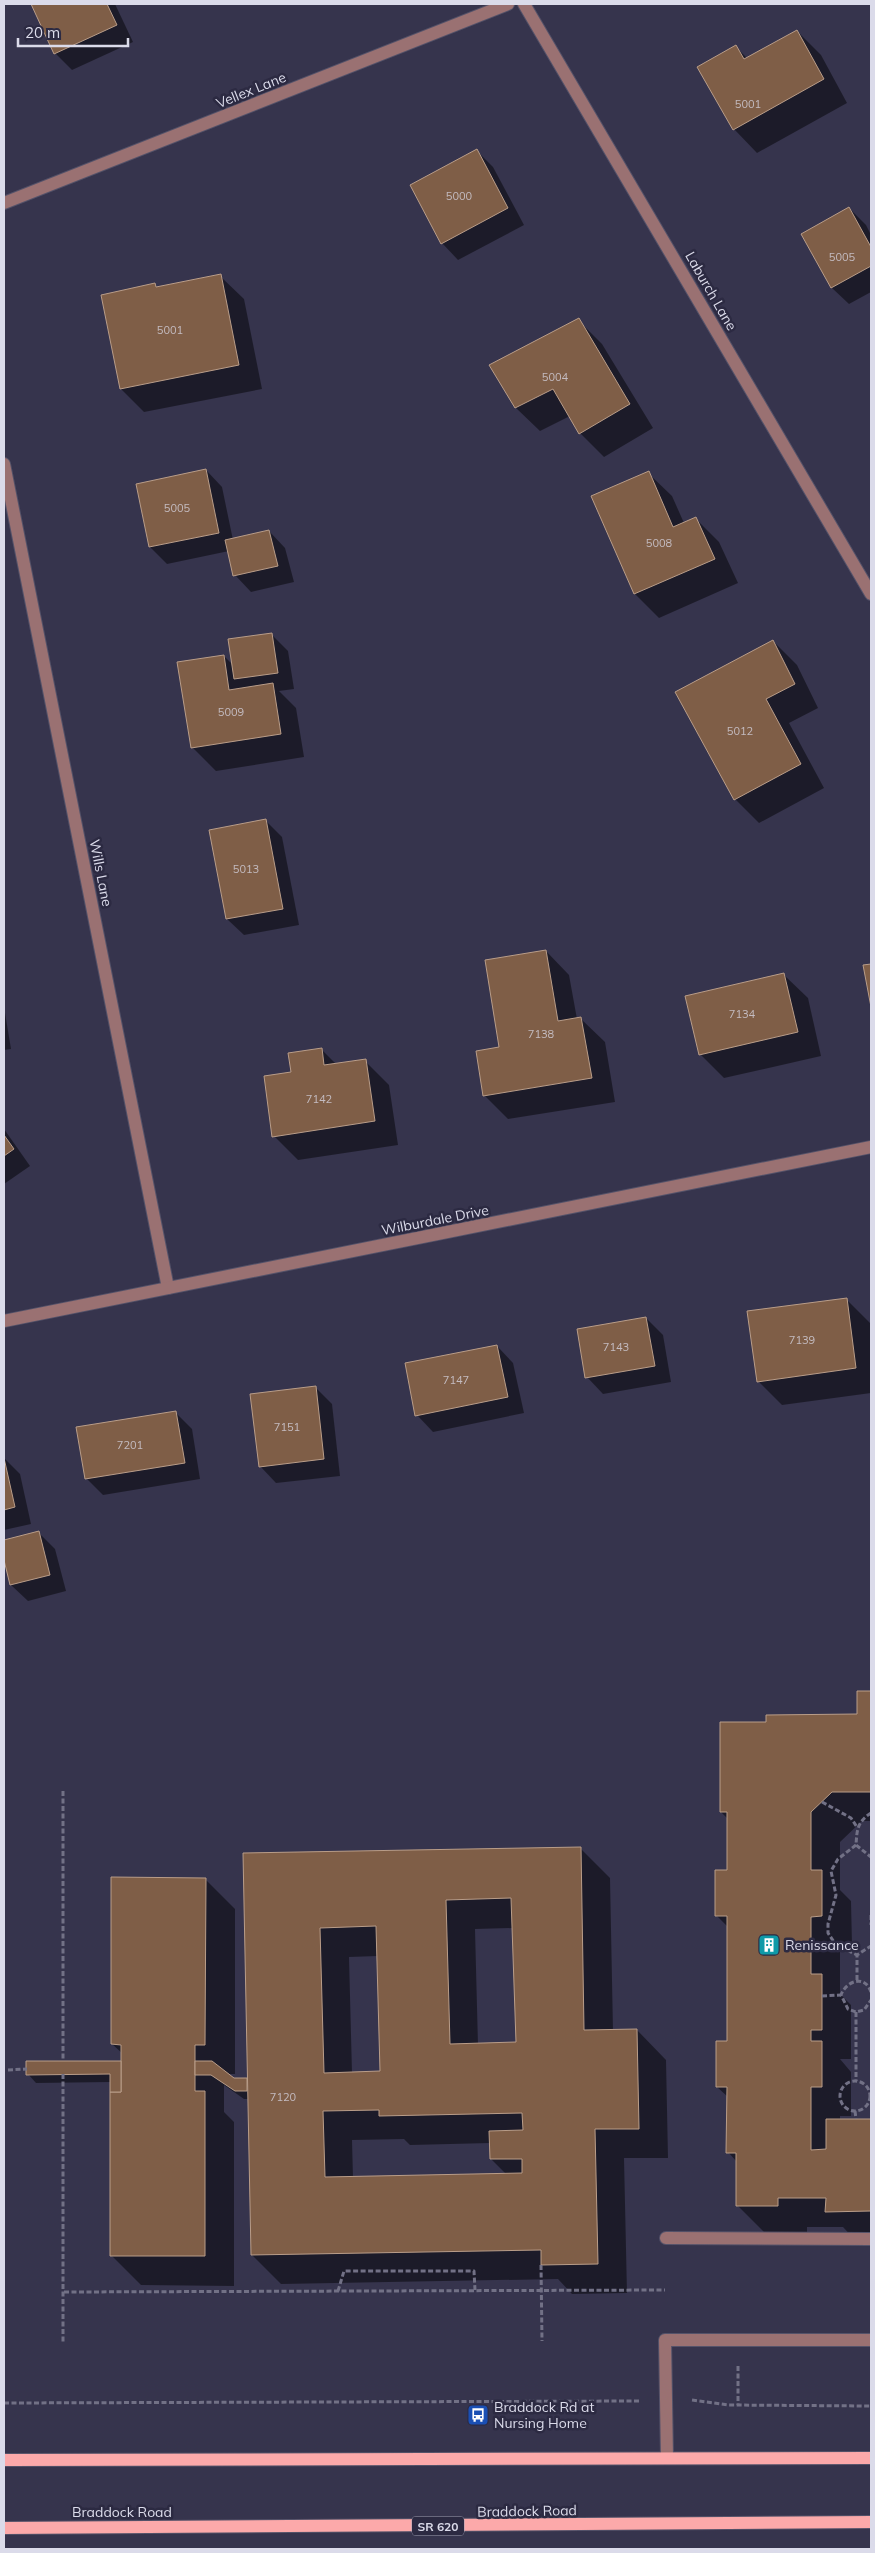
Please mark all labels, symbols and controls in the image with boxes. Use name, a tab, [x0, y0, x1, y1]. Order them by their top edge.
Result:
scale bar	[18, 15, 128, 47]
text: 20 m	[25, 23, 60, 42]
street label: Vellex Lane	[213, 68, 289, 112]
house number: 5001	[735, 97, 761, 111]
house number: 5000	[446, 189, 473, 203]
street label: Laburch Lane	[681, 248, 741, 334]
house number: 5005	[829, 250, 856, 264]
house number: 5001	[157, 323, 183, 337]
house number: 5004	[542, 370, 569, 384]
house number: 5005	[164, 501, 191, 515]
house number: 5008	[646, 536, 673, 550]
house number: 5009	[218, 705, 244, 719]
house number: 5012	[727, 724, 754, 738]
street label: Wills Lane	[86, 838, 116, 908]
house number: 5013	[233, 862, 259, 876]
house number: 7134	[729, 1007, 756, 1021]
house number: 7138	[528, 1027, 555, 1041]
house number: 7142	[306, 1092, 333, 1106]
street label: Wilburdale Drive	[380, 1201, 490, 1239]
house number: 7139	[789, 1333, 815, 1347]
house number: 7143	[603, 1340, 629, 1354]
house number: 7147	[443, 1373, 469, 1387]
house number: 7151	[274, 1420, 300, 1434]
house number: 7201	[117, 1438, 143, 1452]
building icon: Renissance	[757, 1933, 781, 1957]
place label: Renissance	[785, 1936, 859, 1954]
house number: 7120	[270, 2090, 297, 2104]
place label: Braddock Rd at Nursing Home	[494, 2398, 595, 2432]
bus stop icon: Braddock Rd at Nursing Home	[466, 2403, 490, 2427]
street label: Braddock Road	[477, 2501, 577, 2521]
street label: Braddock Road	[72, 2503, 172, 2521]
road number: SR 620	[412, 2516, 464, 2536]

